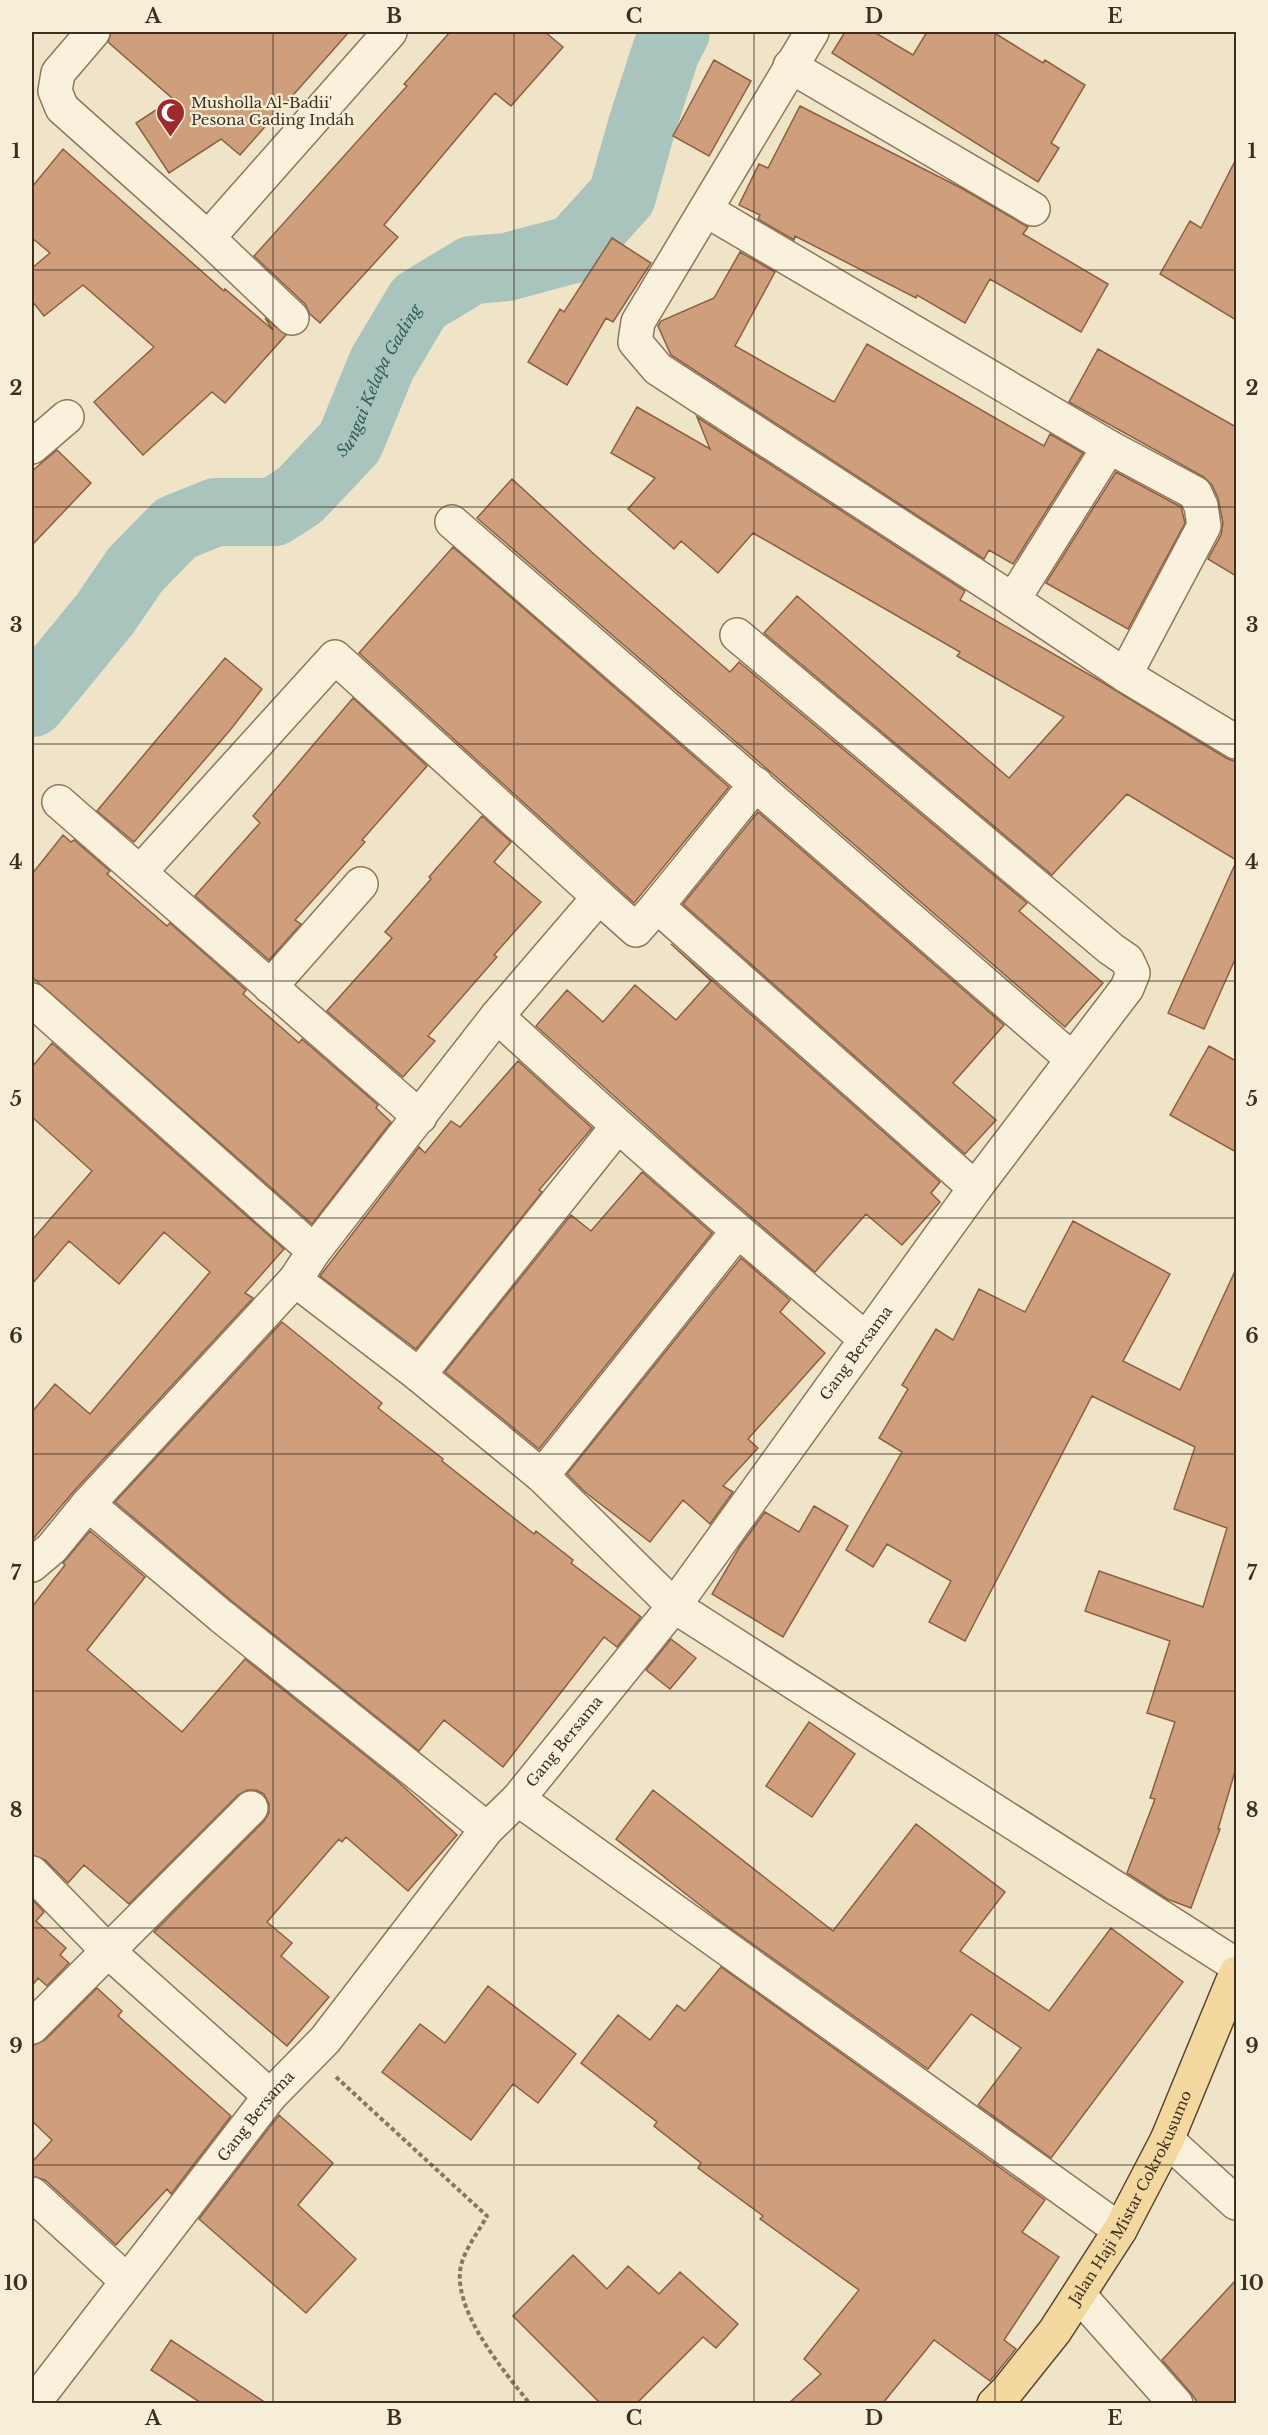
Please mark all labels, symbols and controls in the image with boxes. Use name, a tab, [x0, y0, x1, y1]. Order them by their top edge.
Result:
text: A	[144, 4, 162, 28]
text: B	[386, 4, 402, 28]
text: C	[626, 4, 642, 28]
text: D	[865, 4, 883, 28]
text: E	[1107, 4, 1123, 28]
place label: Musholla Al-Badii' Pesona Gading Indah	[191, 93, 354, 129]
mosque icon: Musholla Al-Badii' Pesona Gading Indah	[154, 96, 186, 138]
text: 1	[12, 139, 21, 163]
text: 1	[1248, 139, 1257, 163]
water label: Sungai Kelapa Gading	[332, 300, 426, 461]
text: 2	[9, 376, 23, 400]
text: 2	[1245, 376, 1259, 400]
text: 3	[10, 613, 22, 637]
text: 3	[1246, 613, 1258, 637]
text: 4	[9, 850, 23, 874]
text: 4	[1245, 850, 1259, 874]
text: 5	[10, 1087, 22, 1111]
text: 5	[1246, 1087, 1258, 1111]
street label: Gang Bersama	[815, 1301, 896, 1404]
text: 6	[9, 1324, 23, 1348]
text: 6	[1245, 1324, 1259, 1348]
text: 7	[11, 1561, 22, 1585]
text: 7	[1247, 1561, 1258, 1585]
street label: Gang Bersama	[521, 1691, 607, 1791]
text: 8	[10, 1798, 22, 1822]
text: 8	[1246, 1798, 1258, 1822]
text: 9	[9, 2034, 23, 2058]
text: 9	[1245, 2034, 1259, 2058]
street label: Gang Bersama	[213, 2066, 299, 2165]
street label: Jalan Haji Mistar Cokrokusumo	[1063, 2087, 1196, 2310]
text: 10	[4, 2271, 28, 2295]
text: 10	[1240, 2271, 1264, 2295]
text: A	[144, 2406, 162, 2430]
text: B	[386, 2406, 402, 2430]
text: C	[626, 2406, 642, 2430]
text: D	[865, 2406, 883, 2430]
text: E	[1107, 2406, 1123, 2430]

